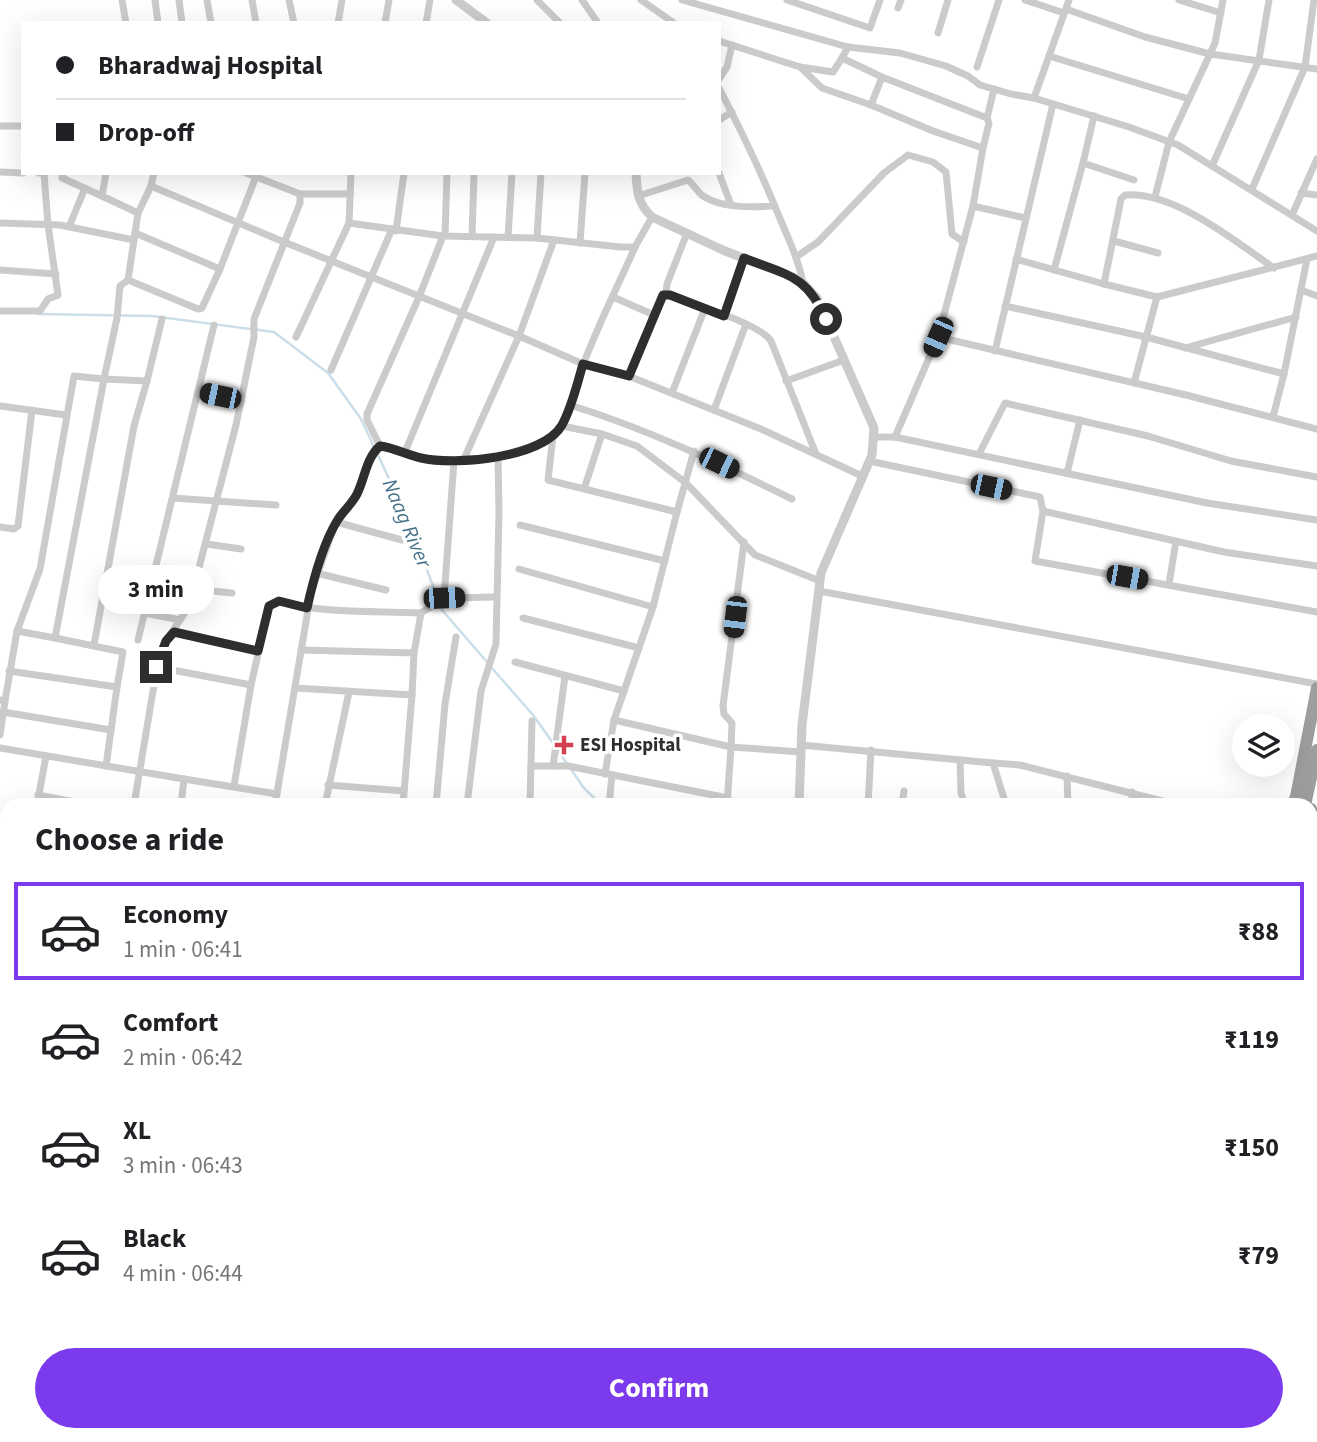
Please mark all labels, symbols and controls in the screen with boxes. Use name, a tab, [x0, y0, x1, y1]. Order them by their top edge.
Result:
text: Bharadwaj Hospital	[98, 47, 323, 84]
text: Drop-off	[98, 114, 194, 151]
route start	[810, 303, 842, 335]
car	[920, 314, 957, 360]
car	[198, 381, 243, 411]
car	[696, 444, 743, 482]
car	[969, 472, 1014, 502]
water label: Naag River	[375, 474, 440, 573]
car	[1105, 563, 1150, 591]
callout: 3 min	[98, 566, 214, 614]
text: 3 min	[128, 573, 184, 606]
car	[423, 587, 466, 609]
car	[723, 595, 748, 639]
route end	[140, 651, 172, 683]
map controls	[1232, 714, 1295, 777]
button: layers	[1232, 714, 1295, 777]
place label: ESI Hospital	[580, 732, 681, 759]
marker: ESI Hospital	[554, 735, 574, 755]
text: Choose a ride	[35, 817, 224, 863]
text: Economy	[123, 896, 228, 933]
icon: car	[39, 900, 102, 963]
text: ₹88	[1238, 913, 1279, 950]
text: 1 min · 06:41	[123, 933, 243, 966]
text: Comfort	[123, 1004, 218, 1041]
icon: car	[39, 1008, 102, 1071]
text: ₹119	[1224, 1021, 1279, 1058]
text: 2 min · 06:42	[123, 1041, 243, 1074]
text: XL	[123, 1112, 151, 1149]
icon: car	[39, 1116, 102, 1179]
text: ₹150	[1224, 1129, 1279, 1166]
text: 3 min · 06:43	[123, 1149, 243, 1182]
text: Black	[123, 1220, 186, 1257]
icon: car	[39, 1224, 102, 1287]
text: ₹79	[1238, 1237, 1279, 1274]
text: 4 min · 06:44	[123, 1257, 243, 1290]
button: Confirm	[35, 1348, 1283, 1428]

